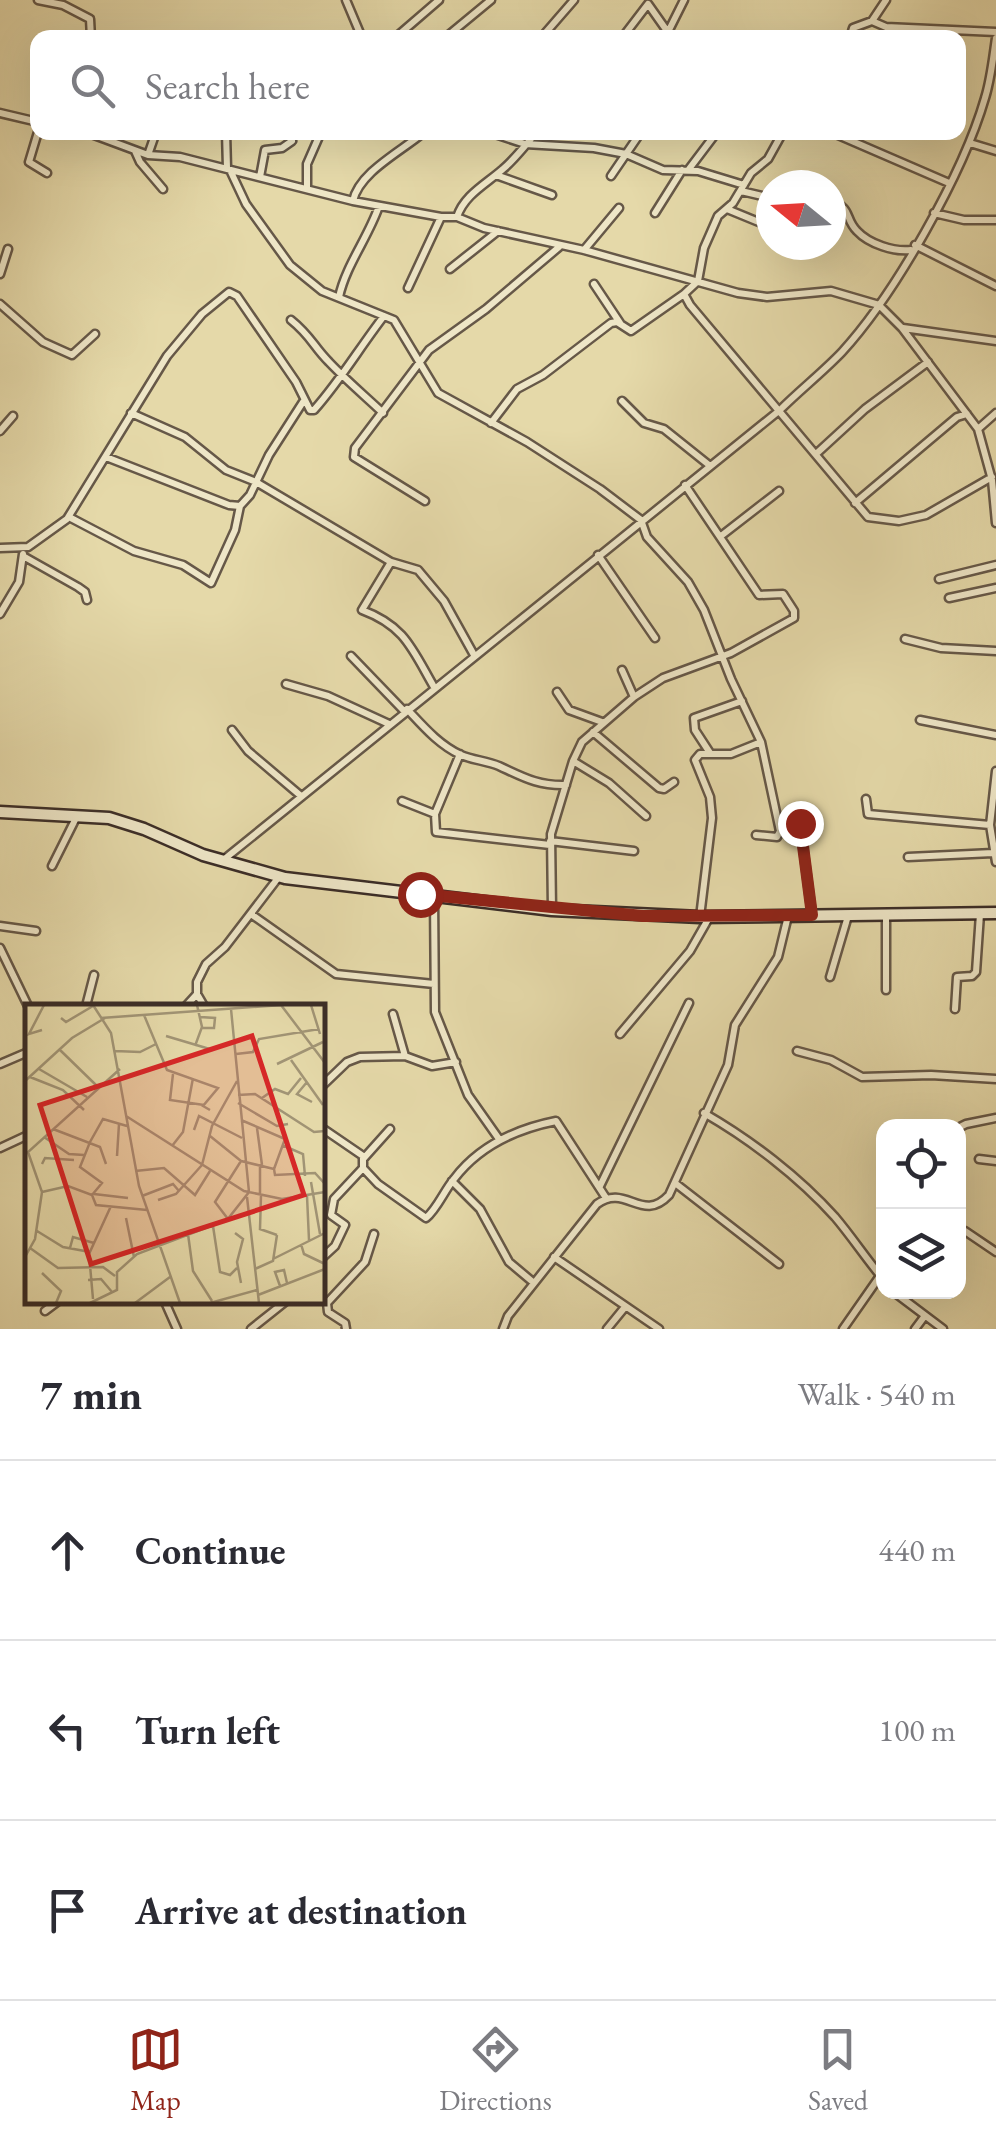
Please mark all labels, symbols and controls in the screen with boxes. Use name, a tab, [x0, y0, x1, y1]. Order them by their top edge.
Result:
search box	[30, 30, 966, 140]
icon: search	[65, 58, 120, 113]
text: Search here	[145, 61, 310, 110]
north arrow	[756, 170, 846, 260]
route end	[778, 801, 824, 847]
route start	[398, 872, 444, 918]
inset map	[25, 1004, 325, 1304]
map controls	[876, 1119, 966, 1299]
button: locate	[876, 1119, 966, 1209]
button: layers	[876, 1209, 966, 1299]
text: 7 min	[40, 1367, 142, 1422]
text: Walk · 540 m	[798, 1373, 956, 1415]
icon: ahead	[40, 1523, 95, 1578]
text: Continue	[135, 1526, 286, 1575]
text: 440 m	[879, 1529, 956, 1571]
icon: left	[40, 1703, 95, 1758]
text: Turn left	[135, 1706, 280, 1755]
text: 100 m	[879, 1709, 956, 1751]
icon: arrive	[40, 1883, 95, 1938]
text: Arrive at destination	[135, 1886, 467, 1935]
tab: Map	[128, 2022, 183, 2118]
tab: Directions	[439, 2022, 552, 2118]
tab: Saved	[808, 2022, 868, 2118]

